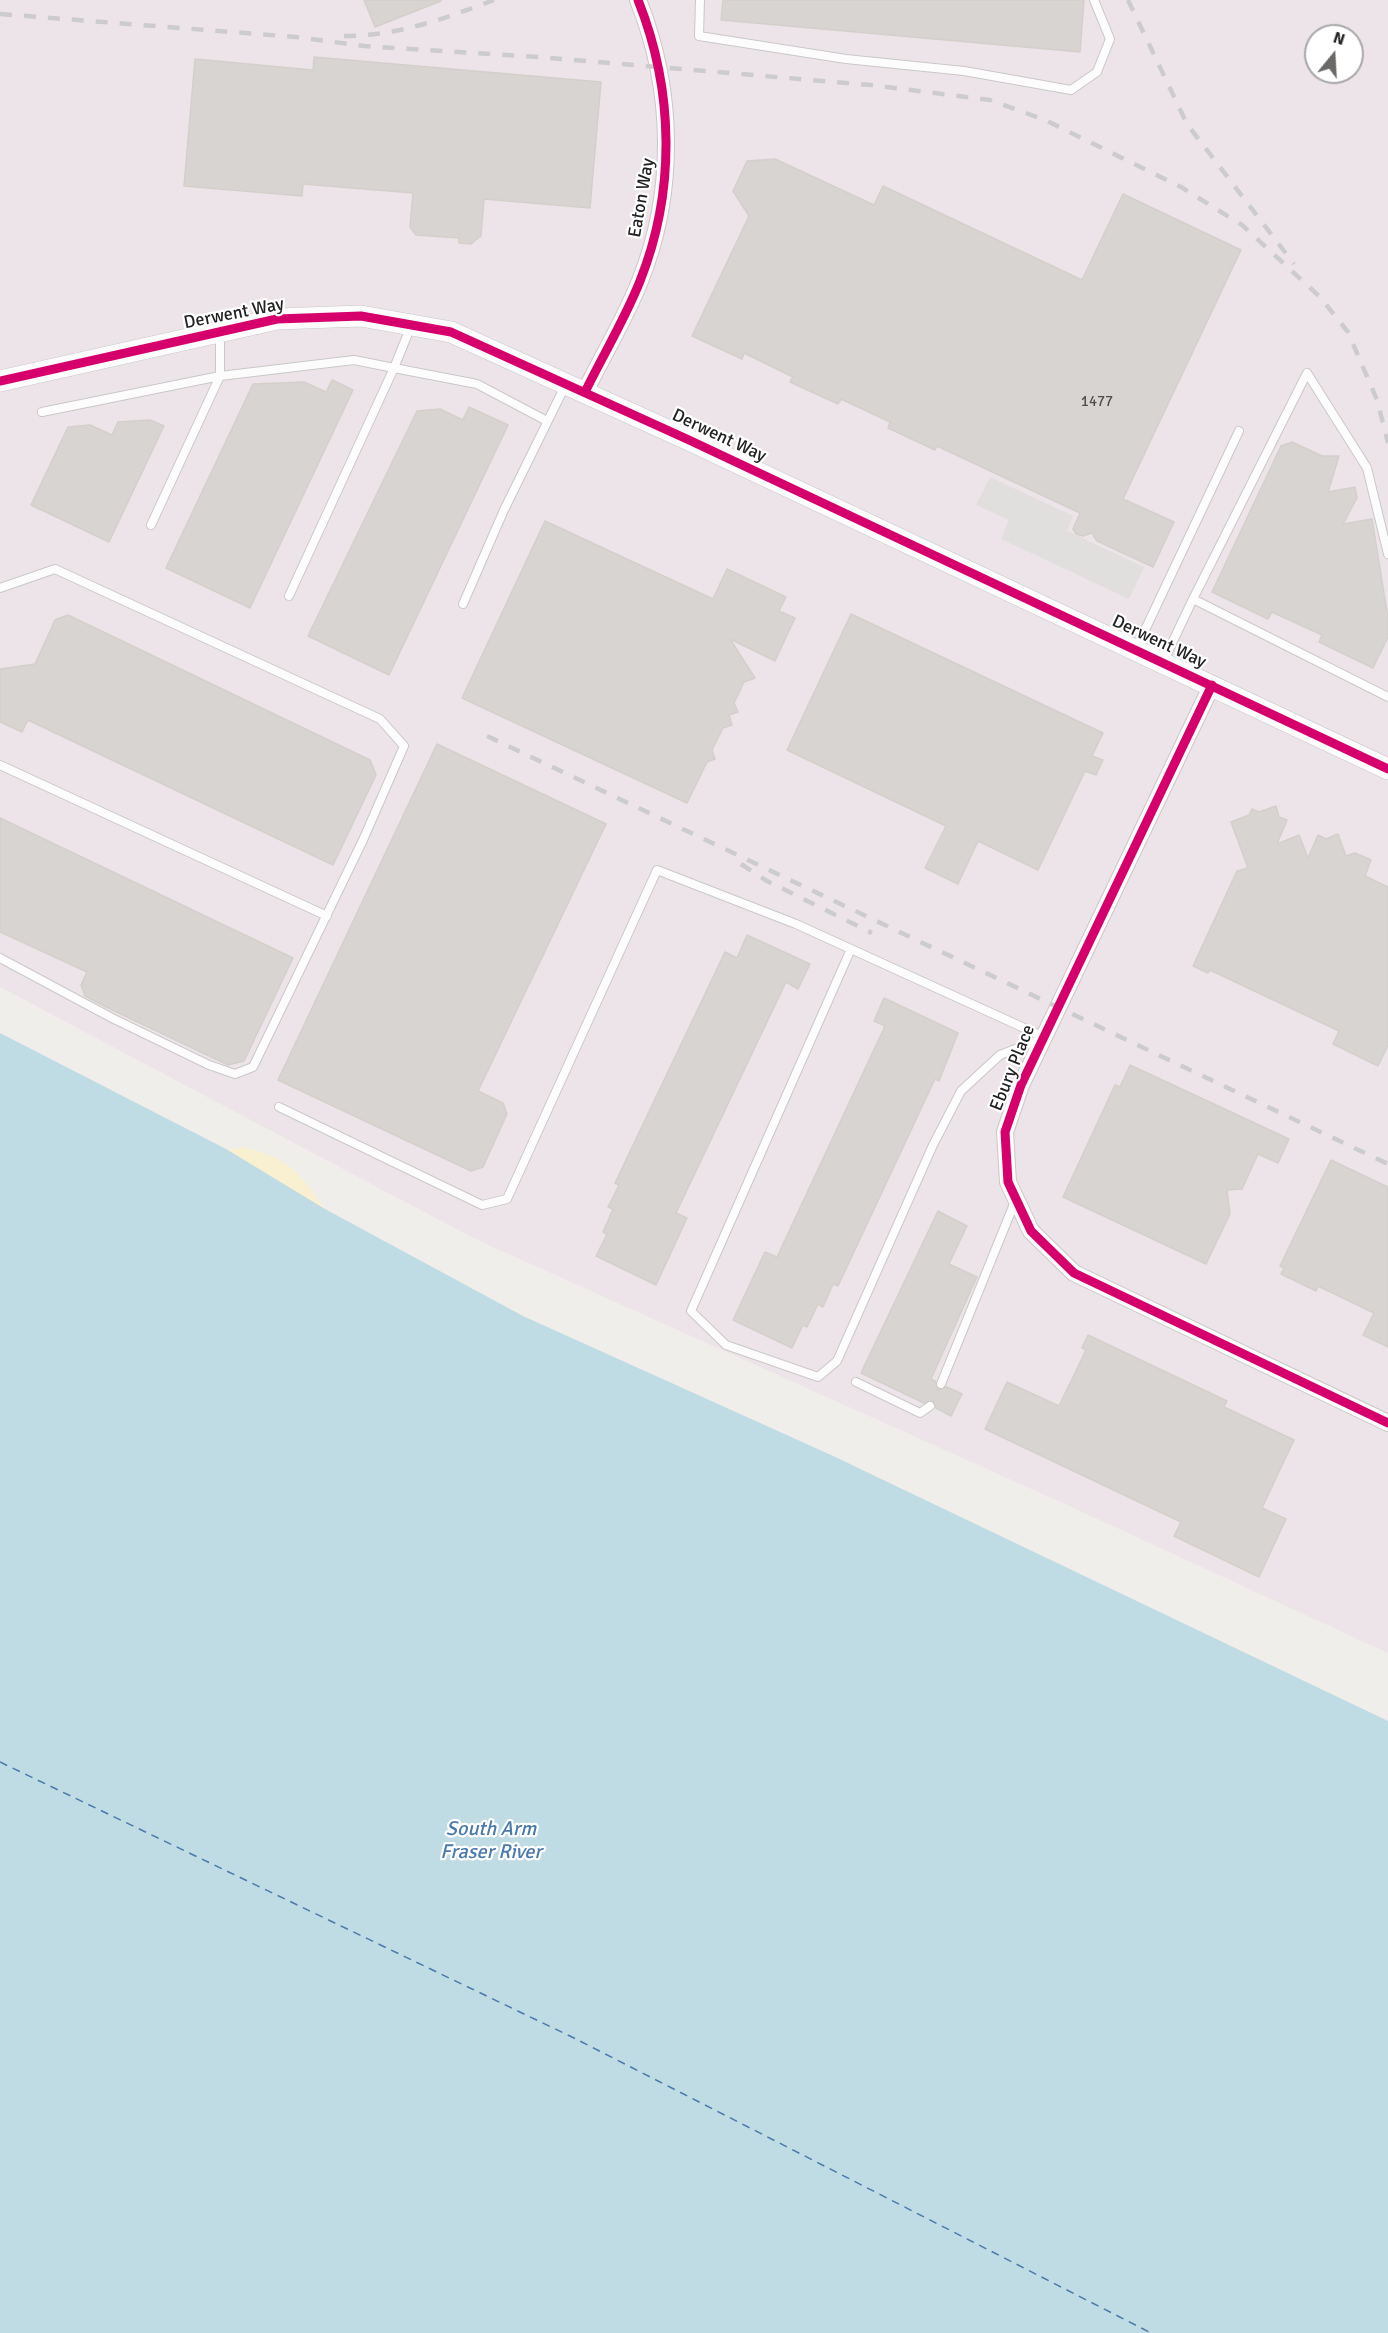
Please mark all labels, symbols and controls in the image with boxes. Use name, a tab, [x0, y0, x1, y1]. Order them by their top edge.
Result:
north arrow	[1304, 24, 1364, 84]
text: N	[1331, 28, 1347, 50]
street label: Eaton Way	[624, 157, 660, 239]
street label: Derwent Way	[182, 294, 286, 334]
house number: 1477	[1081, 393, 1113, 411]
street label: Derwent Way	[668, 405, 770, 467]
street label: Derwent Way	[1108, 611, 1210, 673]
street label: Ebury Place	[986, 1022, 1040, 1114]
water label: South Arm Fraser River	[440, 1818, 542, 1865]

